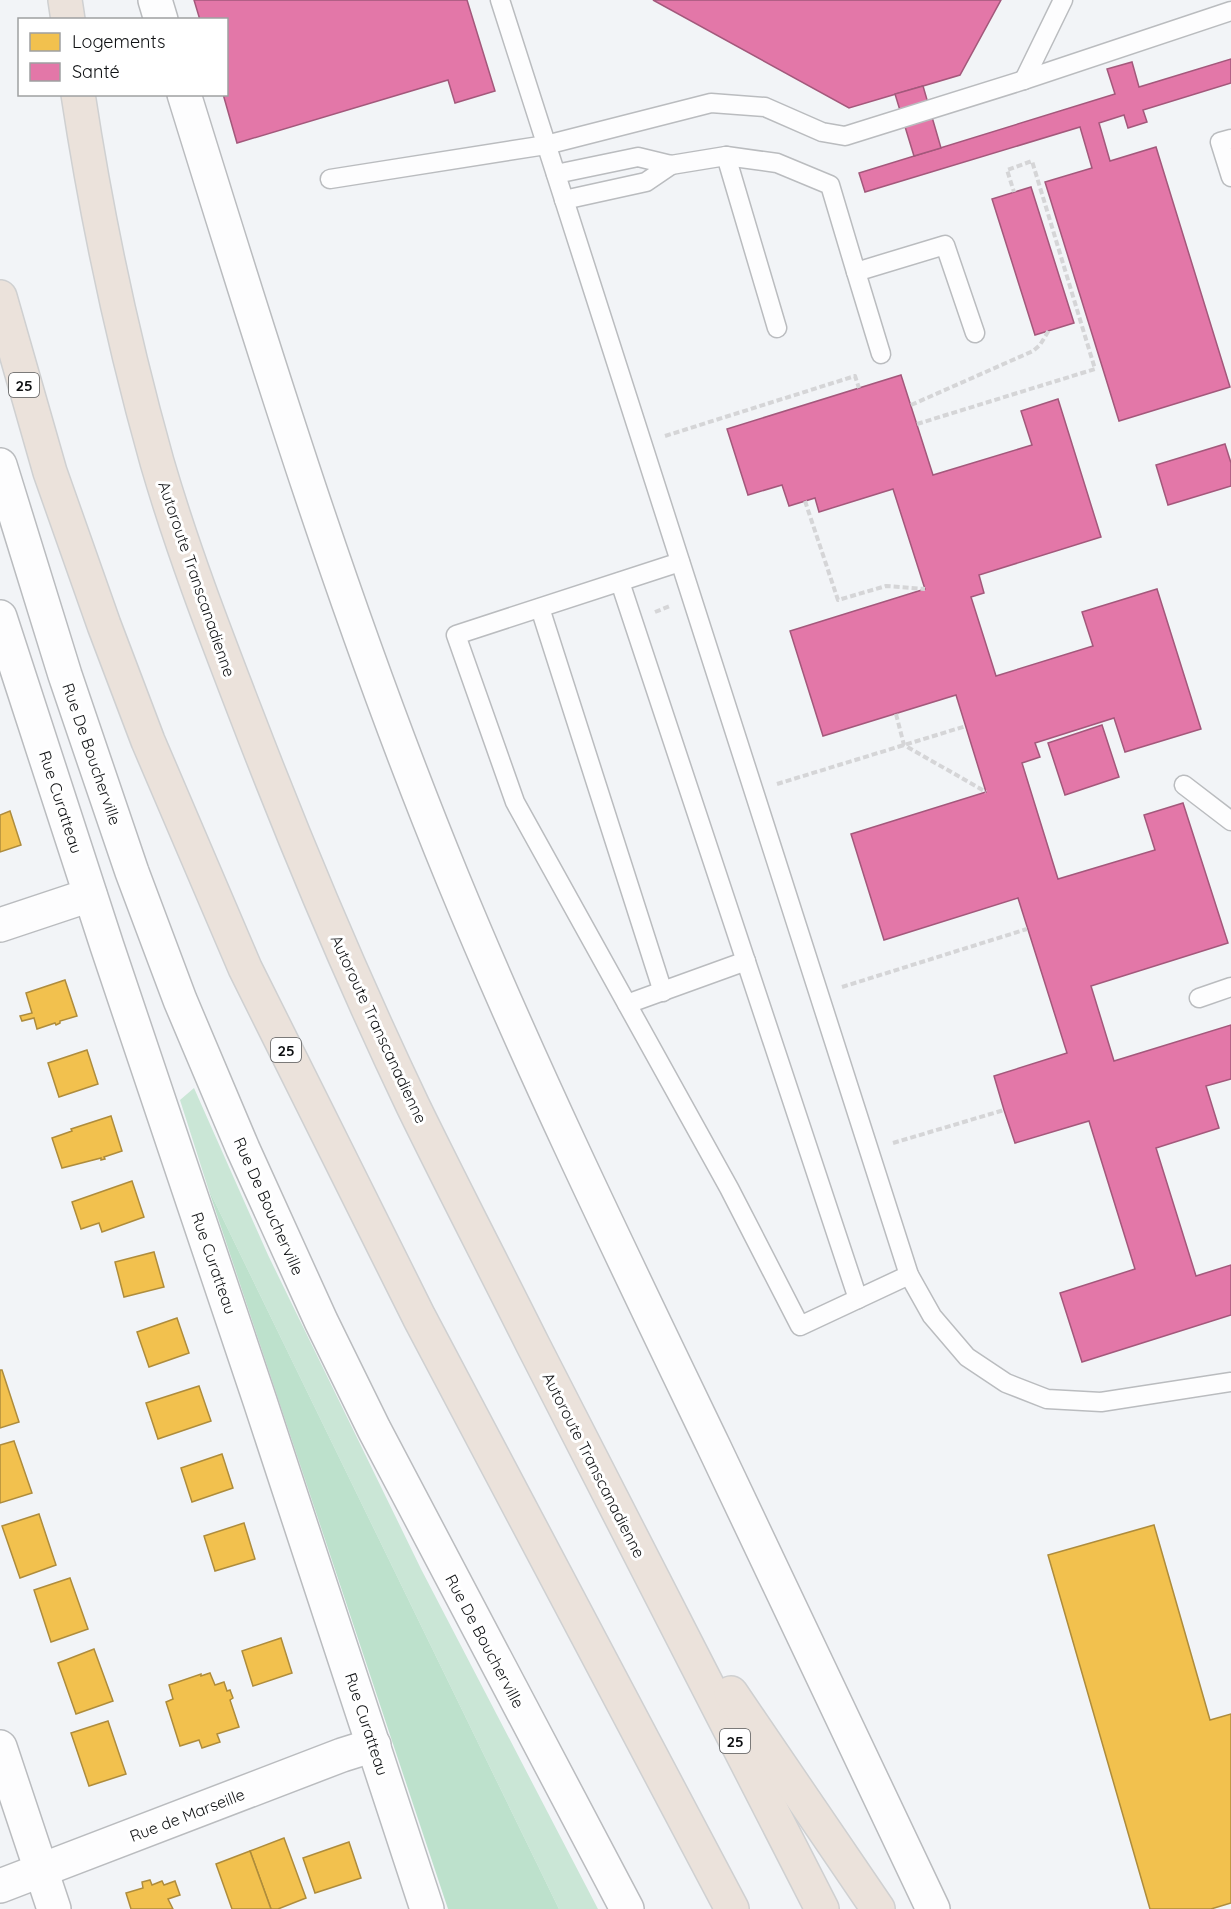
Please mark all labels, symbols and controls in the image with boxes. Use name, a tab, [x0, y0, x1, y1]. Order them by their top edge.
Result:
legend	[18, 18, 228, 96]
text: Logements	[72, 30, 165, 53]
text: Santé	[72, 60, 120, 83]
road number: 25	[9, 373, 39, 397]
street label: Autoroute Transcanadienne	[154, 479, 240, 679]
street label: Rue De Boucherville	[58, 680, 126, 828]
street label: Rue Curatteau	[35, 748, 87, 856]
street label: Autoroute Transcanadienne	[327, 932, 431, 1126]
road number: 25	[271, 1038, 301, 1062]
street label: Rue De Boucherville	[230, 1134, 308, 1278]
street label: Rue Curatteau	[187, 1209, 241, 1317]
street label: Autoroute Transcanadienne	[538, 1369, 650, 1561]
street label: Rue De Boucherville	[441, 1571, 529, 1711]
street label: Rue Curatteau	[341, 1670, 393, 1778]
road number: 25	[720, 1729, 750, 1753]
street label: Rue de Marseille	[127, 1784, 247, 1846]

